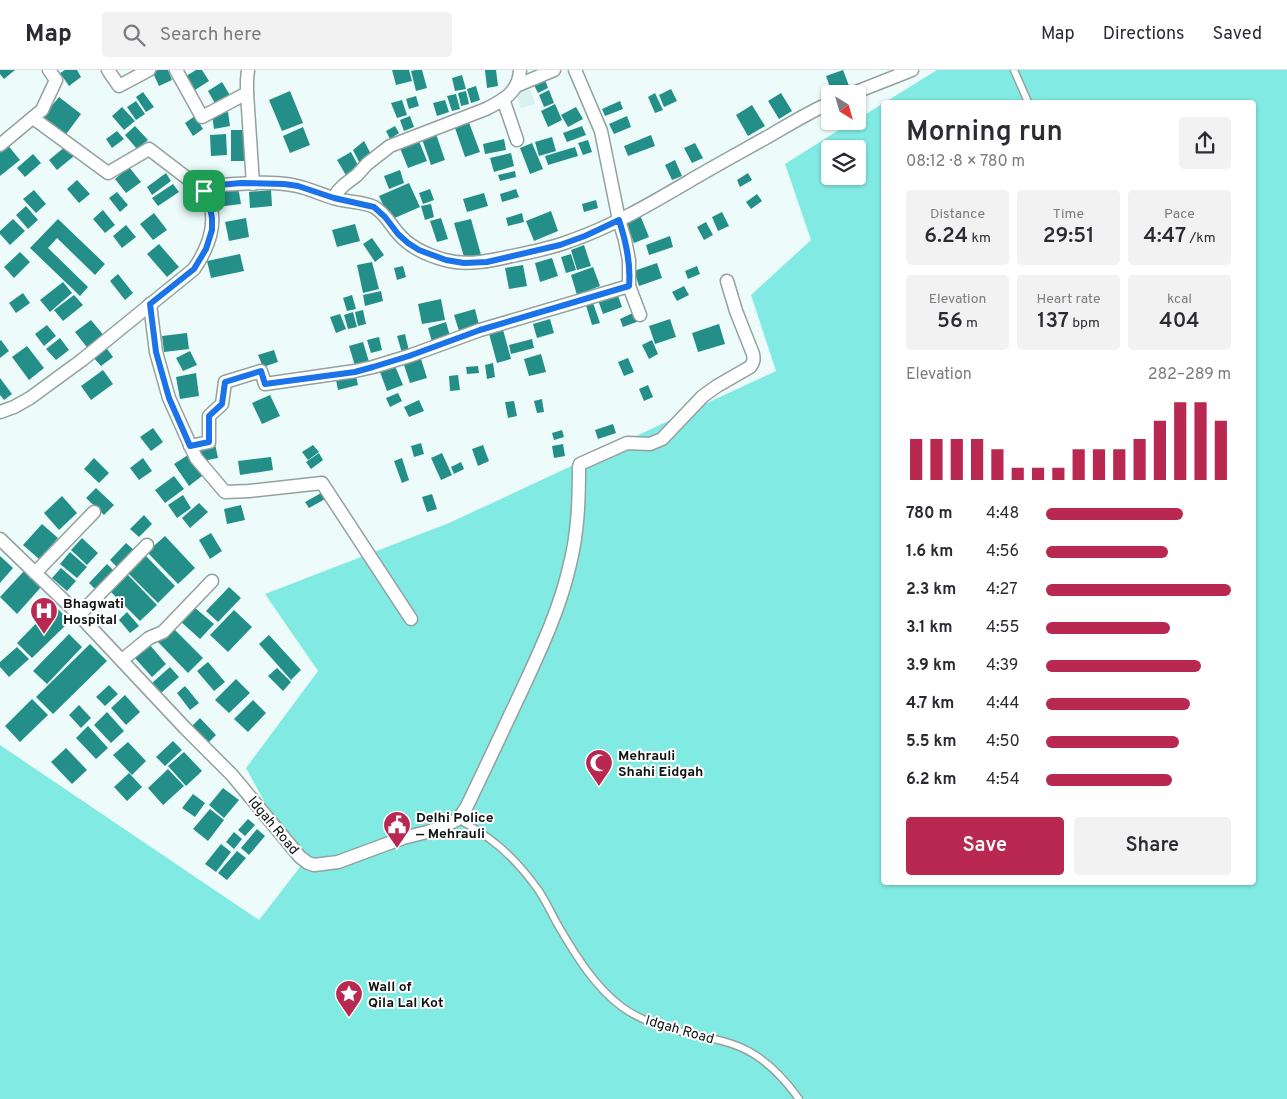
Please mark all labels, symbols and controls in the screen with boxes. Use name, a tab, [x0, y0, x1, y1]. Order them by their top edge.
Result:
search box	[102, 12, 452, 57]
text: Map	[25, 20, 72, 50]
icon: search	[120, 21, 148, 49]
text: Search here	[160, 23, 261, 47]
text: Map	[1041, 23, 1075, 46]
text: Directions	[1103, 23, 1185, 46]
text: Saved	[1213, 23, 1262, 46]
north arrow	[821, 85, 866, 130]
map controls	[821, 85, 866, 185]
text: Morning run	[906, 115, 1063, 151]
button: share	[1179, 117, 1231, 169]
button: layers	[821, 140, 866, 185]
text: 08:12 · 8 × 780 m	[906, 152, 1025, 172]
pin	[183, 170, 225, 212]
icon: arrive	[190, 177, 218, 205]
text: Distance	[930, 206, 985, 223]
text: Time	[1053, 206, 1084, 223]
text: Pace	[1164, 206, 1195, 223]
text: 6.24	[924, 223, 968, 250]
text: 29:51	[1043, 223, 1094, 250]
text: 4:47	[1143, 223, 1186, 250]
text: km	[968, 230, 991, 247]
text: /km	[1186, 230, 1216, 247]
text: Elevation	[929, 291, 986, 308]
text: Heart rate	[1036, 291, 1101, 308]
text: kcal	[1167, 291, 1192, 308]
text: 56	[937, 308, 963, 335]
text: 137	[1037, 308, 1069, 335]
text: 404	[1159, 308, 1200, 335]
text: m	[963, 315, 978, 332]
text: bpm	[1069, 315, 1100, 332]
text: Elevation	[906, 365, 972, 385]
text: 282–289 m	[1148, 365, 1231, 385]
text: 780 m	[906, 504, 952, 524]
text: 4:48	[986, 504, 1019, 524]
text: 1.6 km	[906, 542, 953, 562]
text: 4:56	[986, 542, 1019, 562]
text: 2.3 km	[906, 580, 956, 600]
text: 4:27	[986, 580, 1018, 600]
hospital icon: Bhagwati Hospital	[29, 596, 59, 635]
place label: Bhagwati Hospital	[63, 596, 124, 629]
text: 3.1 km	[906, 618, 953, 638]
text: 4:55	[986, 618, 1019, 638]
text: 3.9 km	[906, 656, 956, 676]
text: 4:39	[986, 656, 1018, 676]
text: 4.7 km	[906, 694, 954, 714]
text: 4:44	[986, 694, 1019, 714]
text: 5.5 km	[906, 732, 956, 752]
text: 4:50	[986, 732, 1020, 752]
mosque icon: Mehrauli Shahi Eidgah	[584, 748, 614, 787]
place label: Mehrauli Shahi Eidgah	[618, 748, 703, 781]
text: 6.2 km	[906, 770, 957, 790]
text: 4:54	[986, 770, 1020, 790]
street label: Idgah Road	[244, 793, 302, 859]
public building icon: Delhi Police — Mehrauli	[382, 810, 412, 849]
place label: Delhi Police — Mehrauli	[415, 810, 494, 843]
button: Save	[906, 817, 1064, 875]
button: Share	[1074, 817, 1231, 875]
place icon: Wall of Qila Lal Kot	[334, 979, 364, 1018]
place label: Wall of Qila Lal Kot	[368, 979, 443, 1012]
street label: Idgah Road	[643, 1013, 716, 1048]

